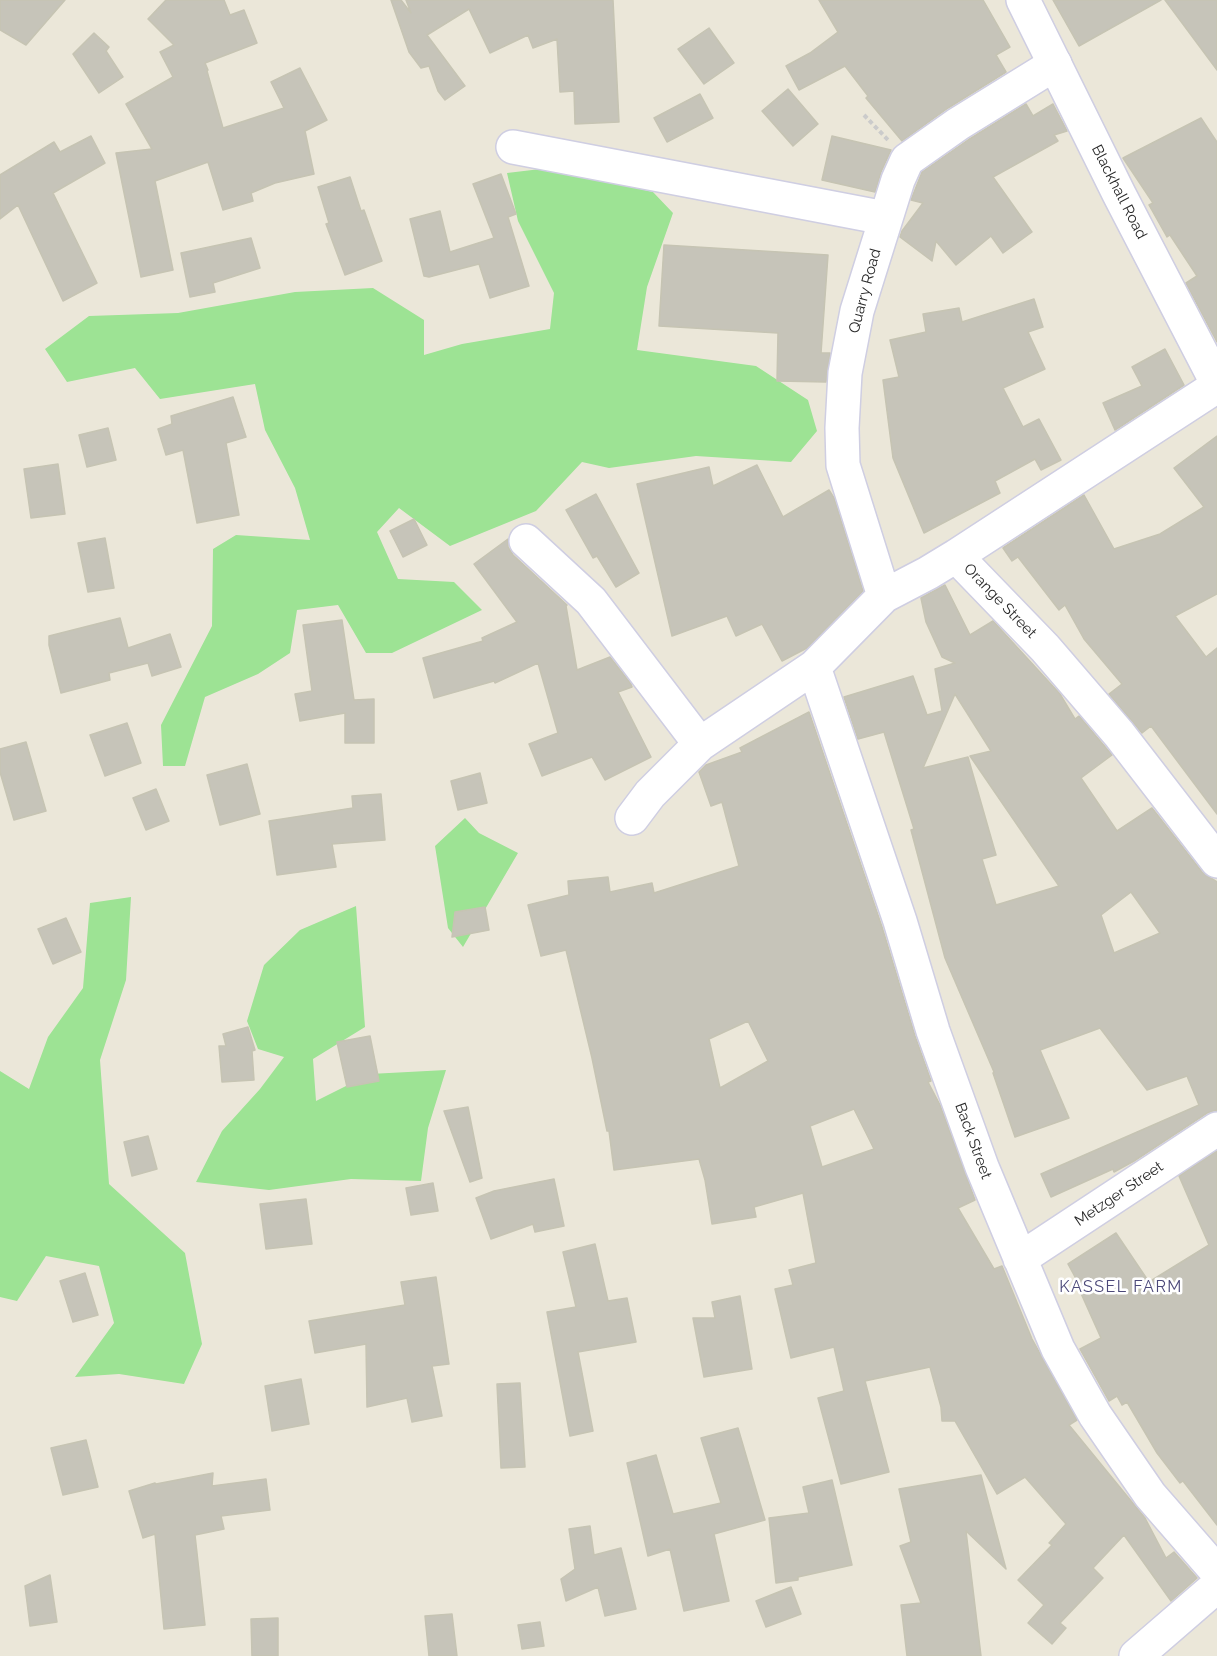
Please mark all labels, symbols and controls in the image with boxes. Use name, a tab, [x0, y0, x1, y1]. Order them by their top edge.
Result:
street label: Blackhall Road	[1088, 142, 1150, 242]
street label: Quarry Road	[845, 247, 885, 335]
street label: Orange Street	[960, 560, 1040, 642]
street label: Back Street	[951, 1100, 995, 1182]
street label: Metzger Street	[1071, 1158, 1167, 1230]
district label: KASSEL FARM	[1059, 1277, 1183, 1297]

